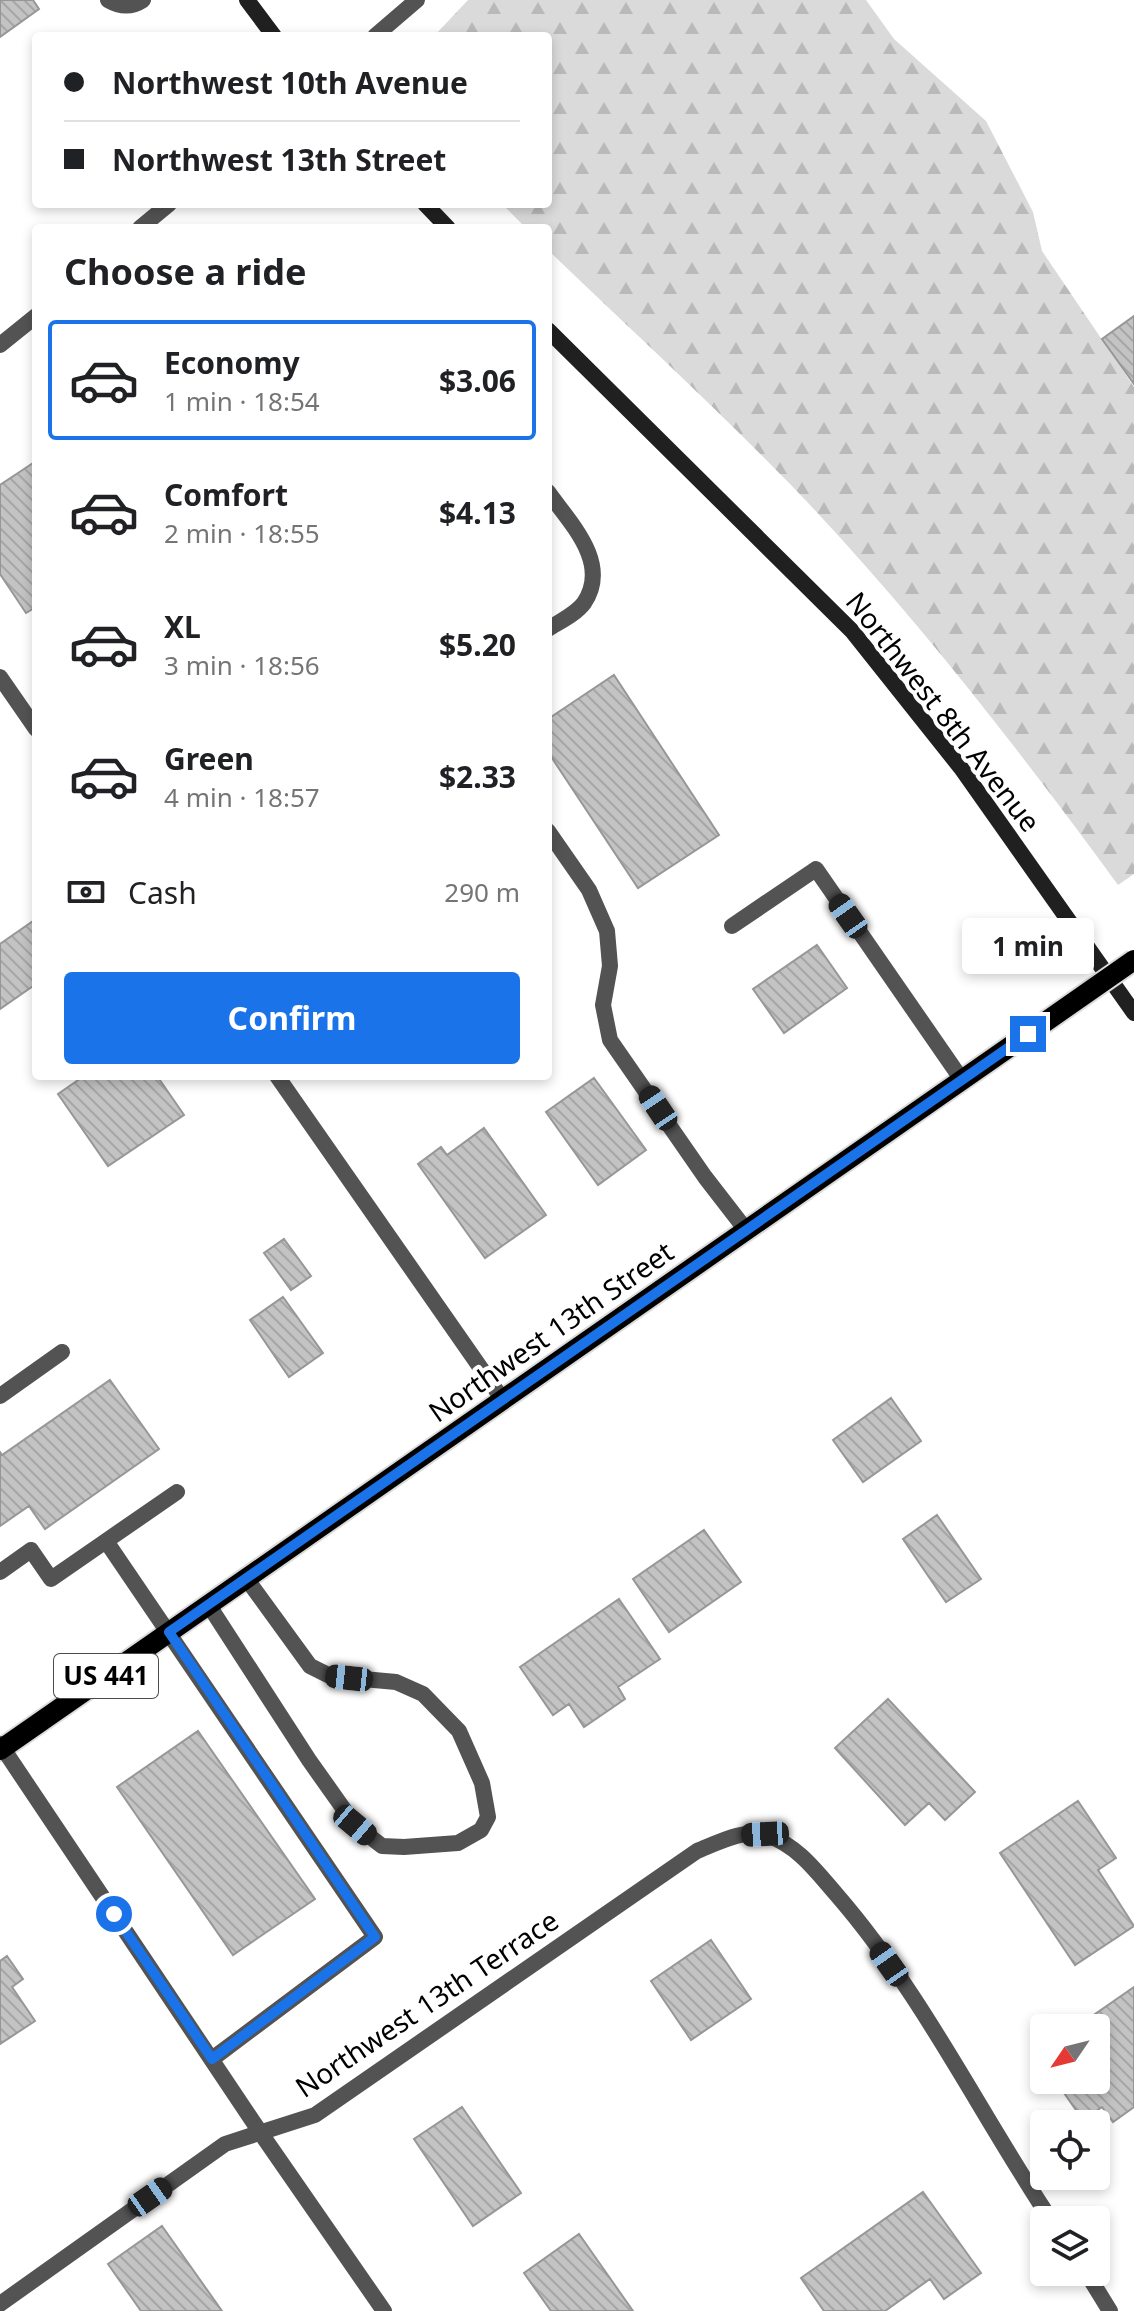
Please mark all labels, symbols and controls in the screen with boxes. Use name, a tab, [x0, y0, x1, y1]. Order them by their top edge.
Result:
text: Northwest 10th Avenue	[112, 62, 468, 103]
text: Northwest 13th Street	[112, 139, 446, 180]
text: Choose a ride	[64, 247, 306, 296]
text: Economy	[164, 342, 300, 383]
icon: car	[68, 344, 140, 416]
text: $3.06	[439, 360, 516, 401]
text: 1 min · 18:54	[164, 383, 320, 419]
text: Comfort	[164, 474, 288, 515]
icon: car	[68, 476, 140, 548]
text: $4.13	[439, 492, 516, 533]
text: 2 min · 18:55	[164, 515, 320, 551]
street label: Northwest 8th Avenue	[838, 584, 1050, 839]
text: XL	[164, 606, 201, 647]
icon: car	[68, 608, 140, 680]
text: $5.20	[439, 624, 516, 665]
text: 3 min · 18:56	[164, 647, 320, 683]
text: Green	[164, 738, 254, 779]
icon: car	[68, 740, 140, 812]
text: $2.33	[439, 756, 516, 797]
text: 4 min · 18:57	[164, 779, 320, 815]
icon: cash	[64, 870, 108, 914]
text: Cash	[128, 872, 197, 913]
text: 290 m	[444, 874, 520, 910]
car	[824, 889, 872, 943]
callout: 1 min	[962, 918, 1094, 974]
text: 1 min	[992, 928, 1064, 964]
button: Confirm	[64, 972, 520, 1064]
route end	[1010, 1016, 1046, 1052]
car	[635, 1081, 681, 1135]
street label: Northwest 13th Street	[420, 1232, 680, 1430]
road number: US 441	[54, 1654, 158, 1698]
car	[324, 1664, 374, 1692]
car	[329, 1800, 381, 1850]
car	[740, 1821, 790, 1847]
route start	[96, 1896, 132, 1932]
street label: Northwest 13th Terrace	[288, 1901, 565, 2105]
car	[865, 1937, 913, 1991]
north arrow	[1030, 2014, 1110, 2094]
map controls	[1030, 2014, 1110, 2286]
button: locate	[1030, 2110, 1110, 2190]
car	[123, 2173, 177, 2221]
button: layers	[1030, 2206, 1110, 2286]

